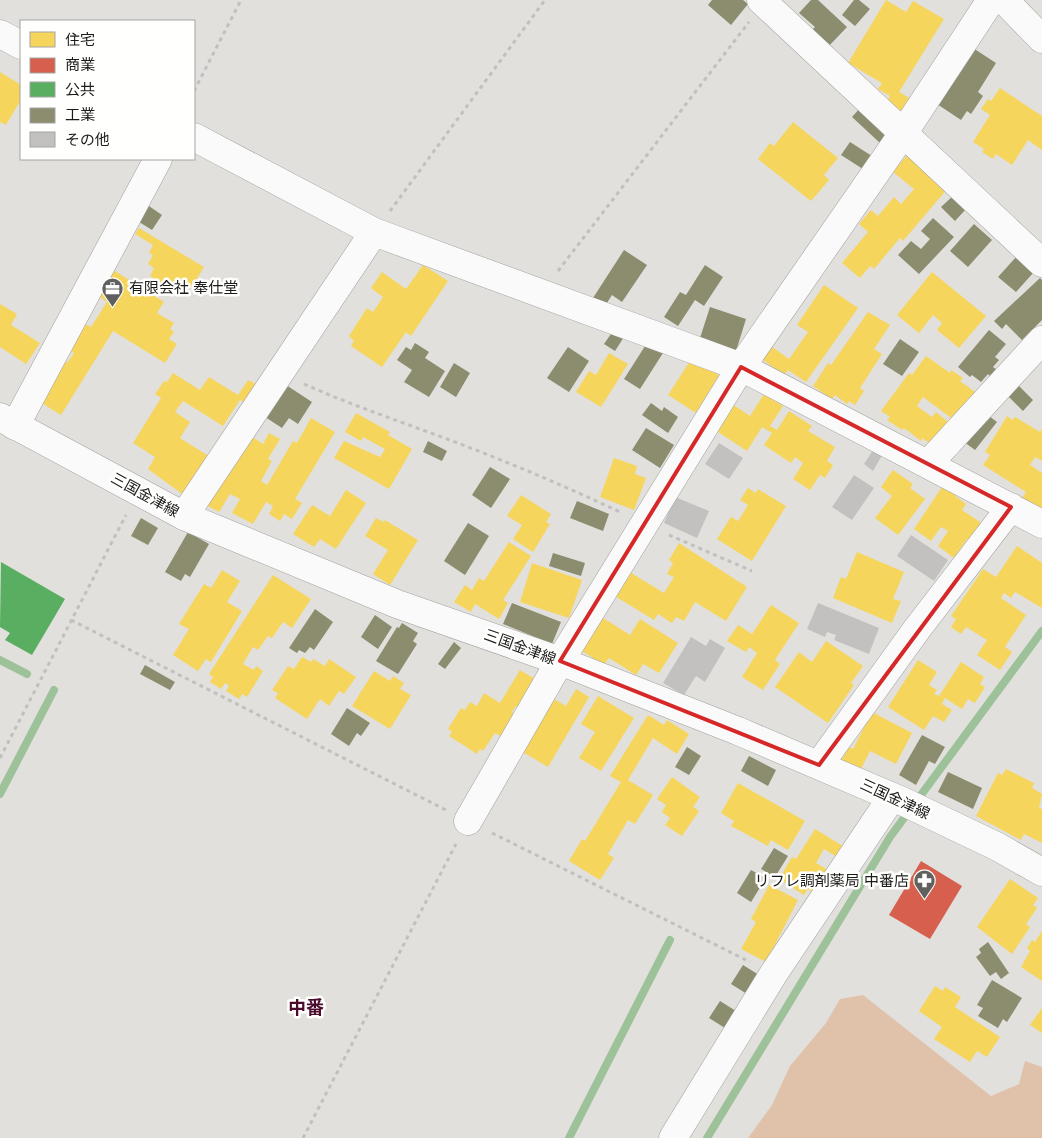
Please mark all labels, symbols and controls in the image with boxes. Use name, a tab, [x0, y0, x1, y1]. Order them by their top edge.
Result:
legend	[20, 20, 195, 160]
text: 住宅	[65, 31, 95, 48]
text: 商業	[65, 56, 95, 73]
text: 公共	[65, 81, 95, 98]
text: 工業	[65, 106, 95, 123]
text: その他	[65, 131, 110, 148]
office icon: 有限会社 奉仕堂	[101, 276, 125, 307]
place label: 有限会社 奉仕堂	[129, 279, 238, 296]
street label: 三国金津線	[108, 469, 182, 520]
street label: 三国金津線	[482, 626, 558, 667]
street label: 三国金津線	[858, 775, 933, 822]
pharmacy icon: リフレ調剤薬局 中番店	[913, 869, 937, 900]
place label: リフレ調剤薬局 中番店	[755, 872, 909, 889]
district label: 中番	[288, 998, 324, 1018]

